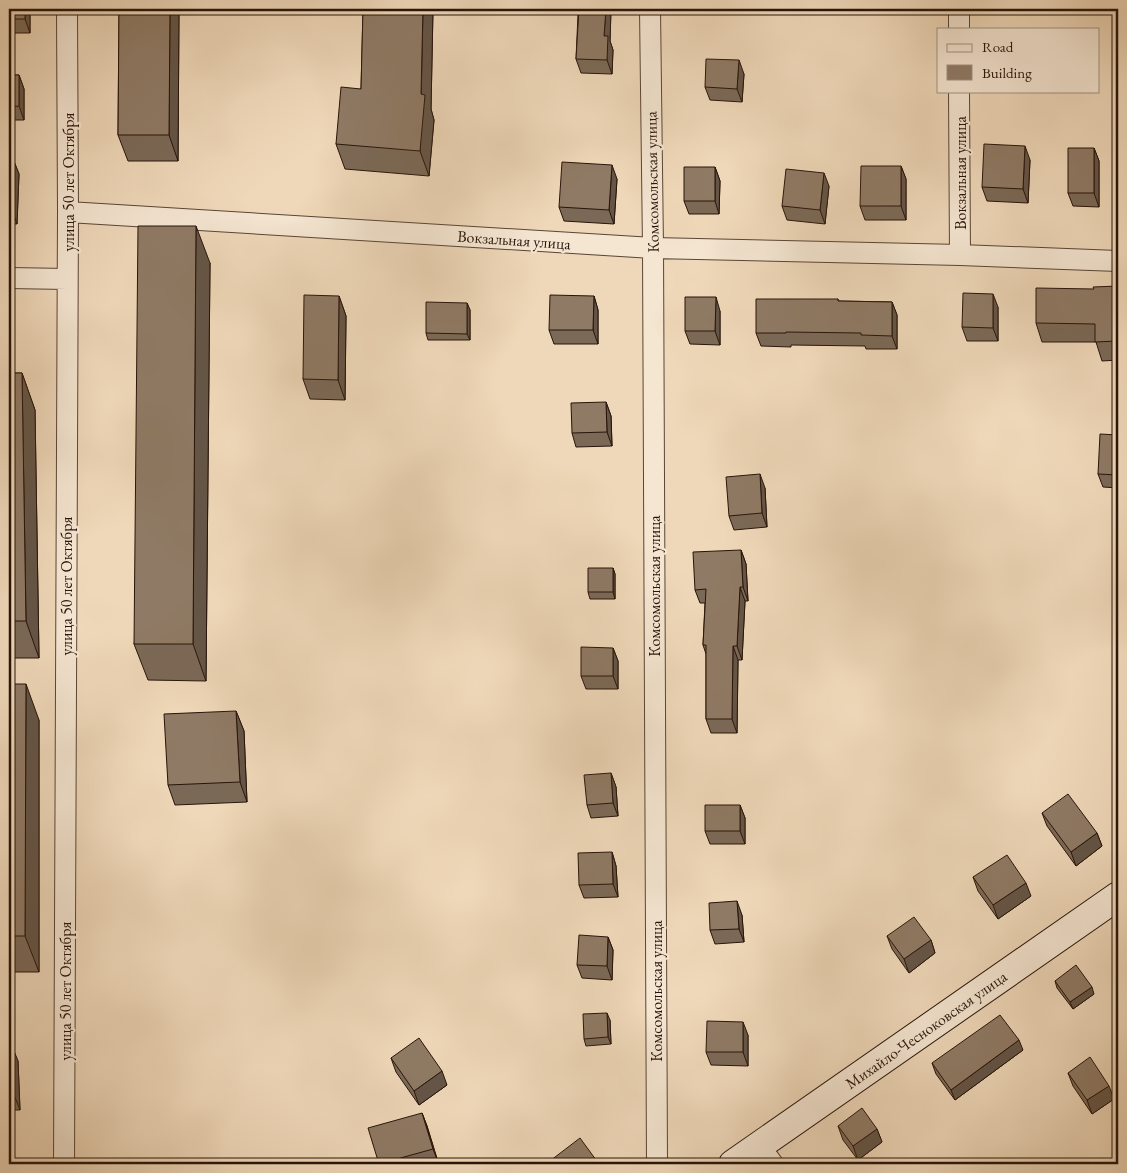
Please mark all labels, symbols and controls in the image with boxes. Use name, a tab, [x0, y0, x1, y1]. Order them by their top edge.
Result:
legend	[937, 28, 1100, 92]
text: Road	[982, 37, 1014, 56]
text: Building	[982, 63, 1032, 82]
street label: Комсомольская улица	[640, 111, 664, 253]
street label: улица 50 лет Октября	[58, 113, 79, 251]
street label: Вокзальная улица	[950, 116, 971, 230]
street label: Вокзальная улица	[457, 226, 572, 254]
street label: Комсомольская улица	[644, 515, 665, 657]
street label: улица 50 лет Октября	[56, 517, 77, 655]
street label: Комсомольская улица	[646, 920, 667, 1062]
street label: улица 50 лет Октября	[55, 922, 76, 1060]
street label: Михайло-Чесноковская улица	[841, 966, 1012, 1094]

